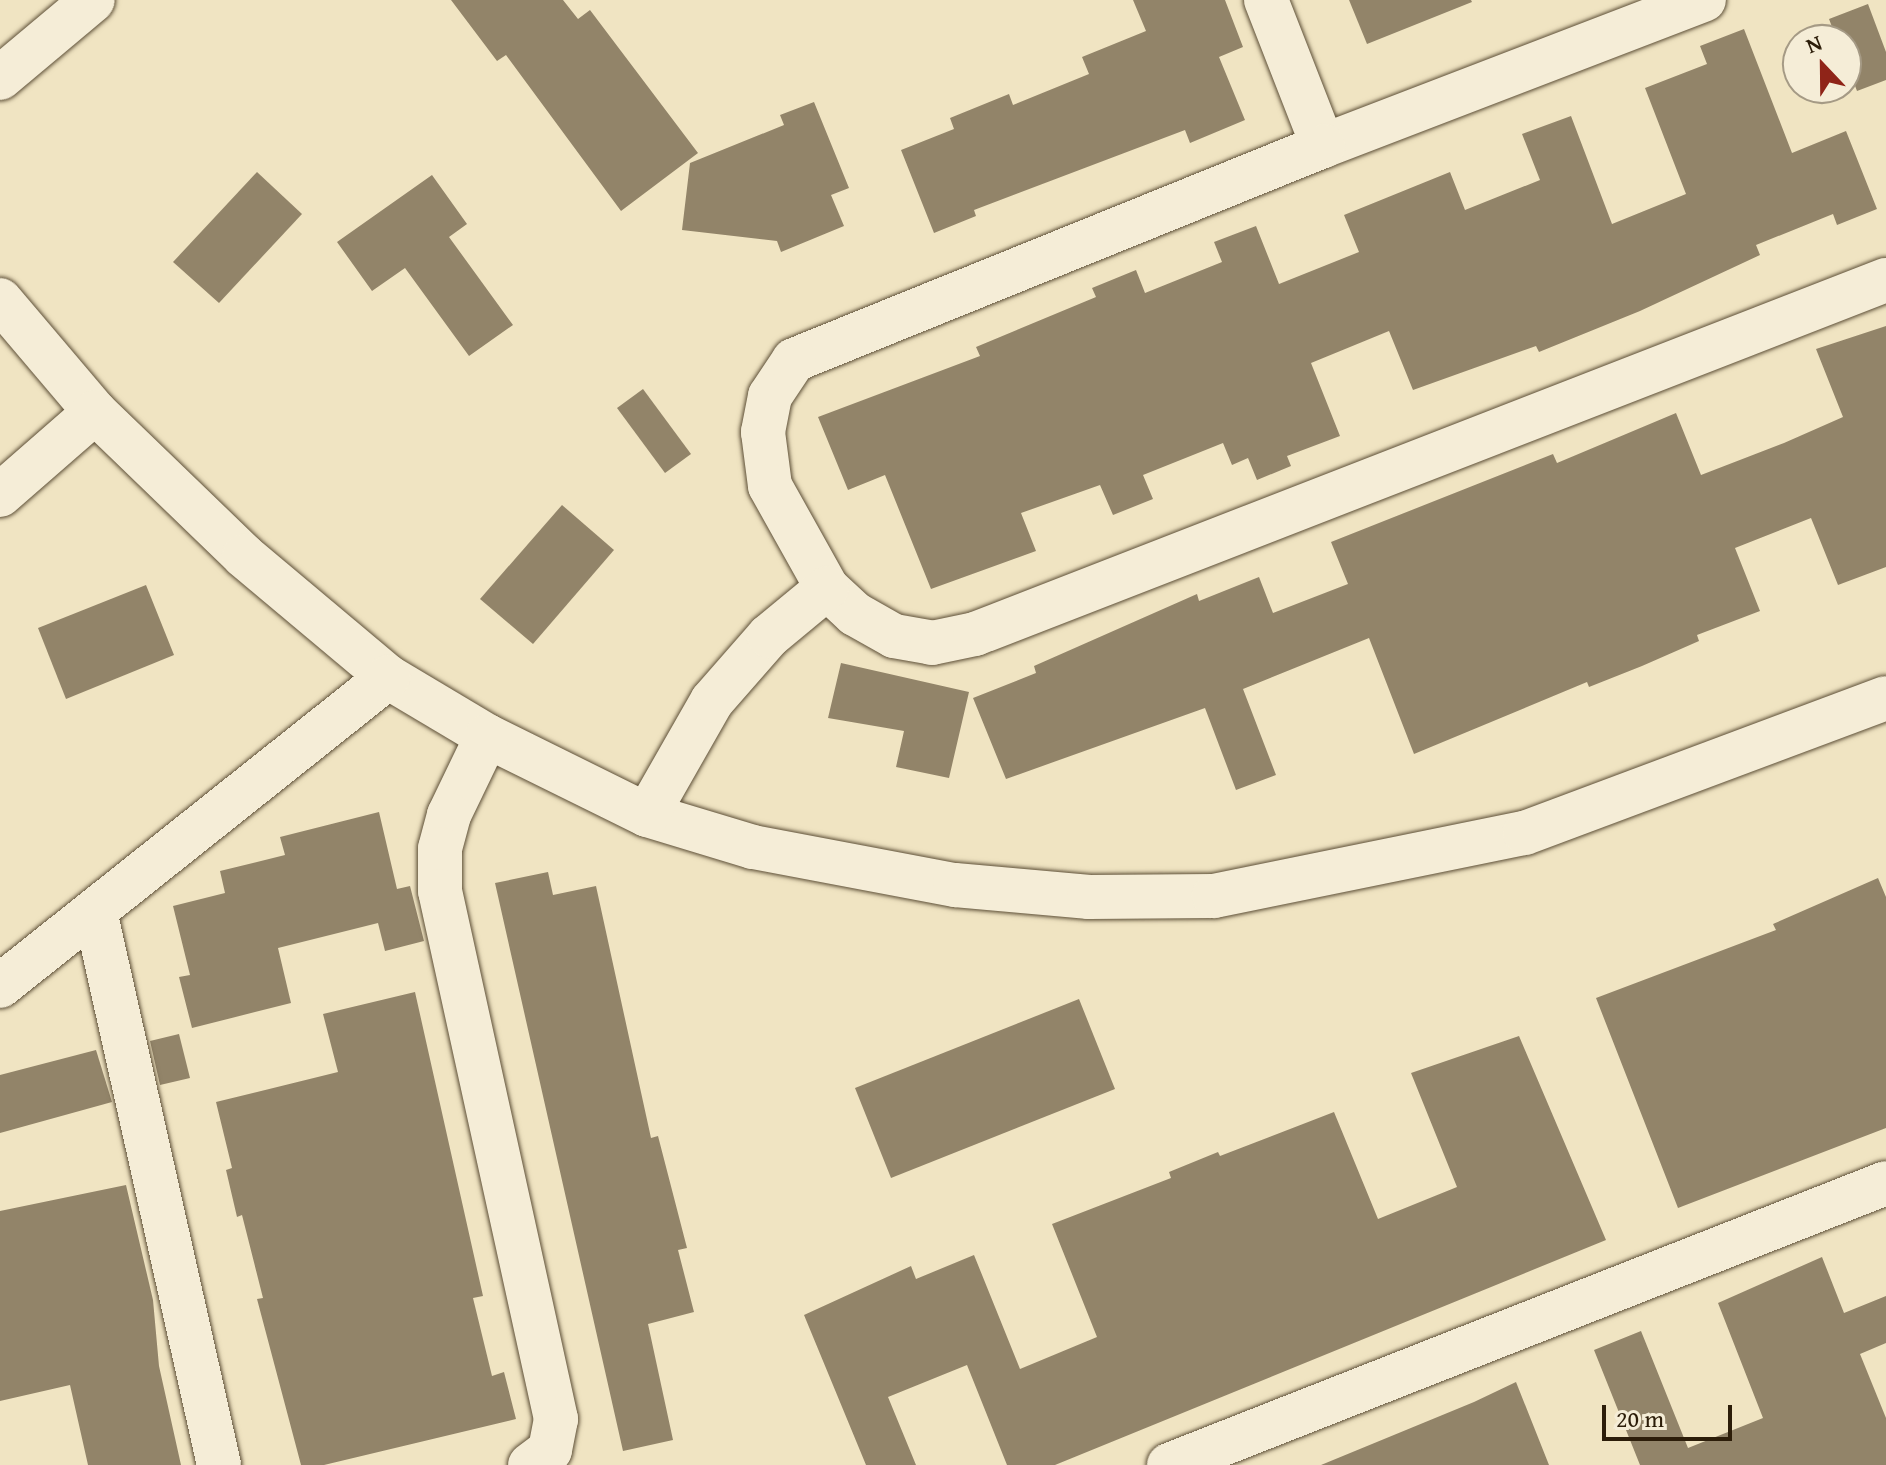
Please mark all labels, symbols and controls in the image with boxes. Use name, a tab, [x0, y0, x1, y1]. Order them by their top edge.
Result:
north arrow	[1782, 24, 1862, 104]
text: N	[1801, 26, 1827, 61]
scale bar	[1606, 1389, 1736, 1439]
text: 20 m	[1616, 1401, 1664, 1436]

